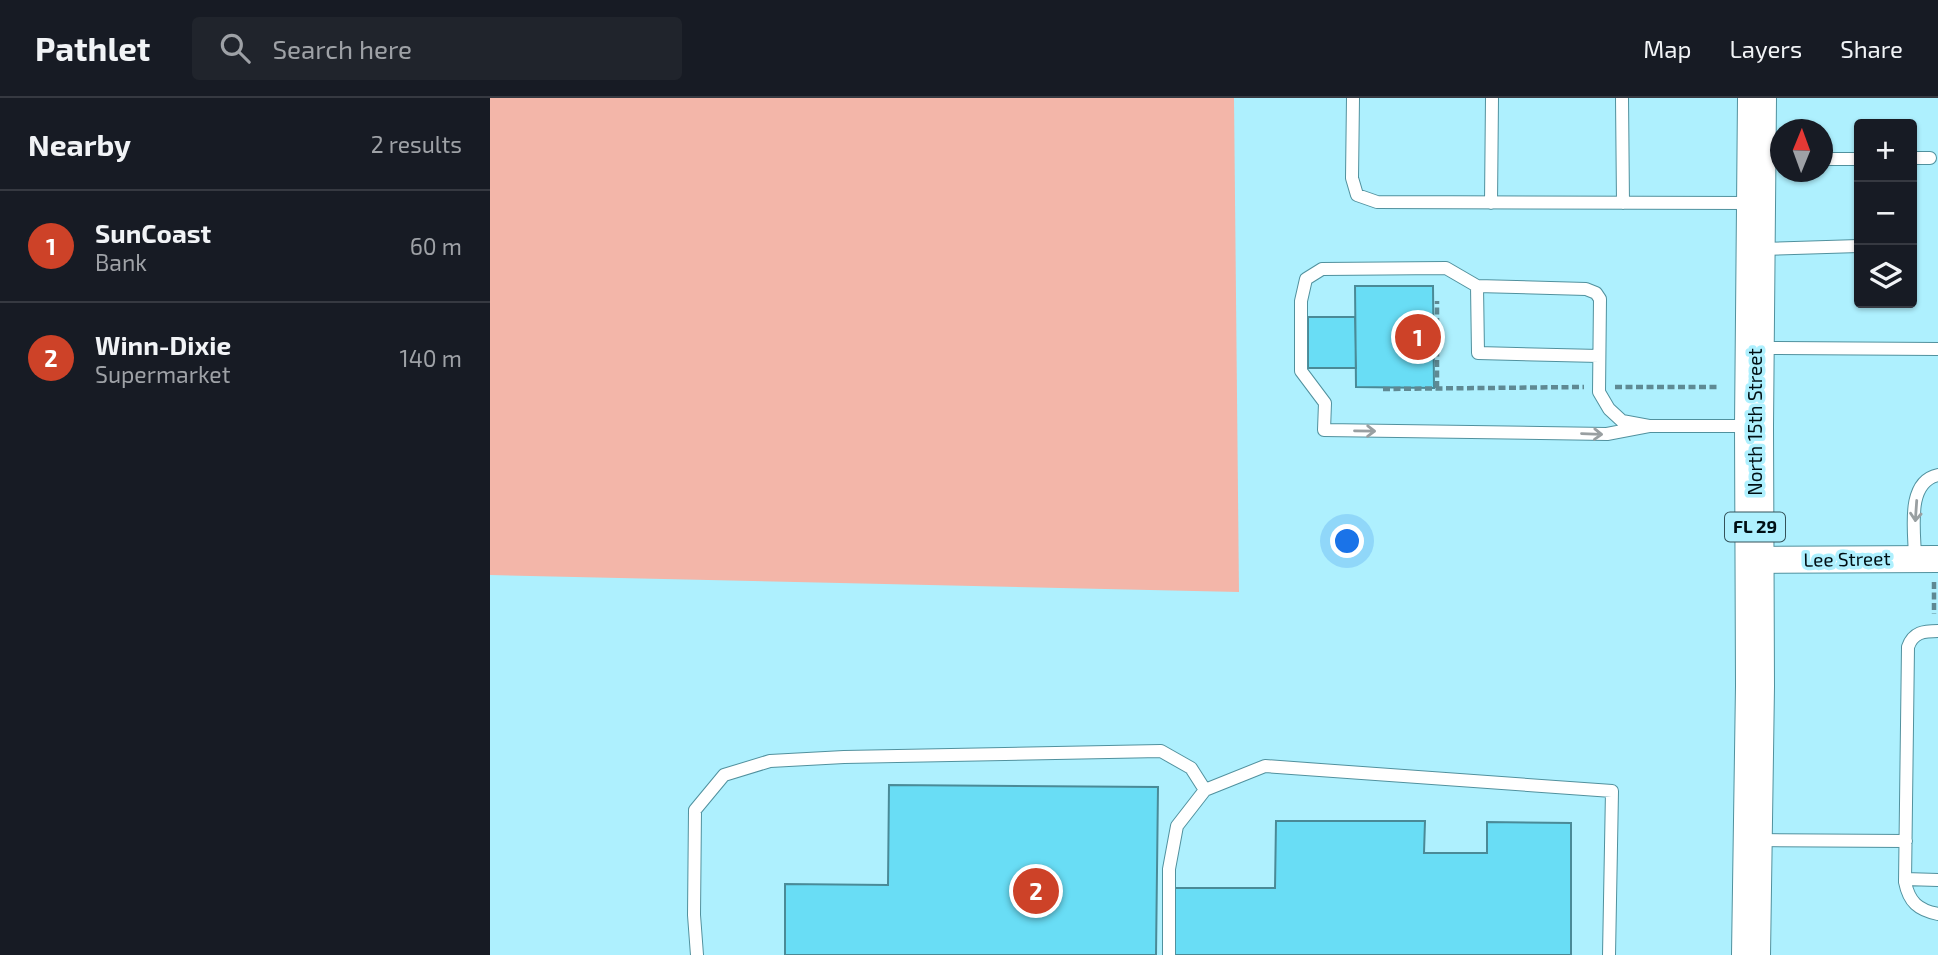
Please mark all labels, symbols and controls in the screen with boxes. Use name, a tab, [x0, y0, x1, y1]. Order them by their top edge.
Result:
search box	[192, 17, 682, 80]
text: Pathlet	[35, 28, 150, 68]
icon: search	[216, 29, 254, 67]
text: Search here	[272, 33, 412, 64]
text: Map	[1643, 34, 1691, 63]
text: Layers	[1729, 34, 1802, 63]
text: Share	[1840, 34, 1903, 63]
north arrow	[1770, 119, 1833, 182]
map controls	[1854, 119, 1917, 308]
button: +	[1854, 119, 1917, 182]
text: Nearby	[28, 126, 131, 162]
text: 2 results	[371, 130, 462, 158]
button: −	[1854, 182, 1917, 245]
text: SunCoast	[95, 217, 211, 248]
text: 1	[46, 232, 56, 260]
text: 60 m	[410, 232, 462, 260]
button: layers	[1854, 245, 1917, 308]
text: Bank	[95, 248, 147, 276]
pin: 1	[1395, 311, 1441, 363]
text: Winn-Dixie	[95, 329, 231, 360]
text: 2	[44, 344, 58, 372]
text: 140 m	[400, 344, 462, 372]
street label: North 15th Street	[1743, 348, 1766, 496]
text: Supermarket	[95, 360, 230, 388]
one-way arrow	[1353, 424, 1376, 438]
one-way arrow	[1580, 427, 1603, 441]
one-way arrow	[1909, 499, 1922, 522]
road number: FL 29	[1725, 512, 1785, 542]
your location	[1330, 524, 1364, 558]
street label: Lee Street	[1803, 546, 1891, 571]
pin: 2	[1013, 865, 1059, 917]

